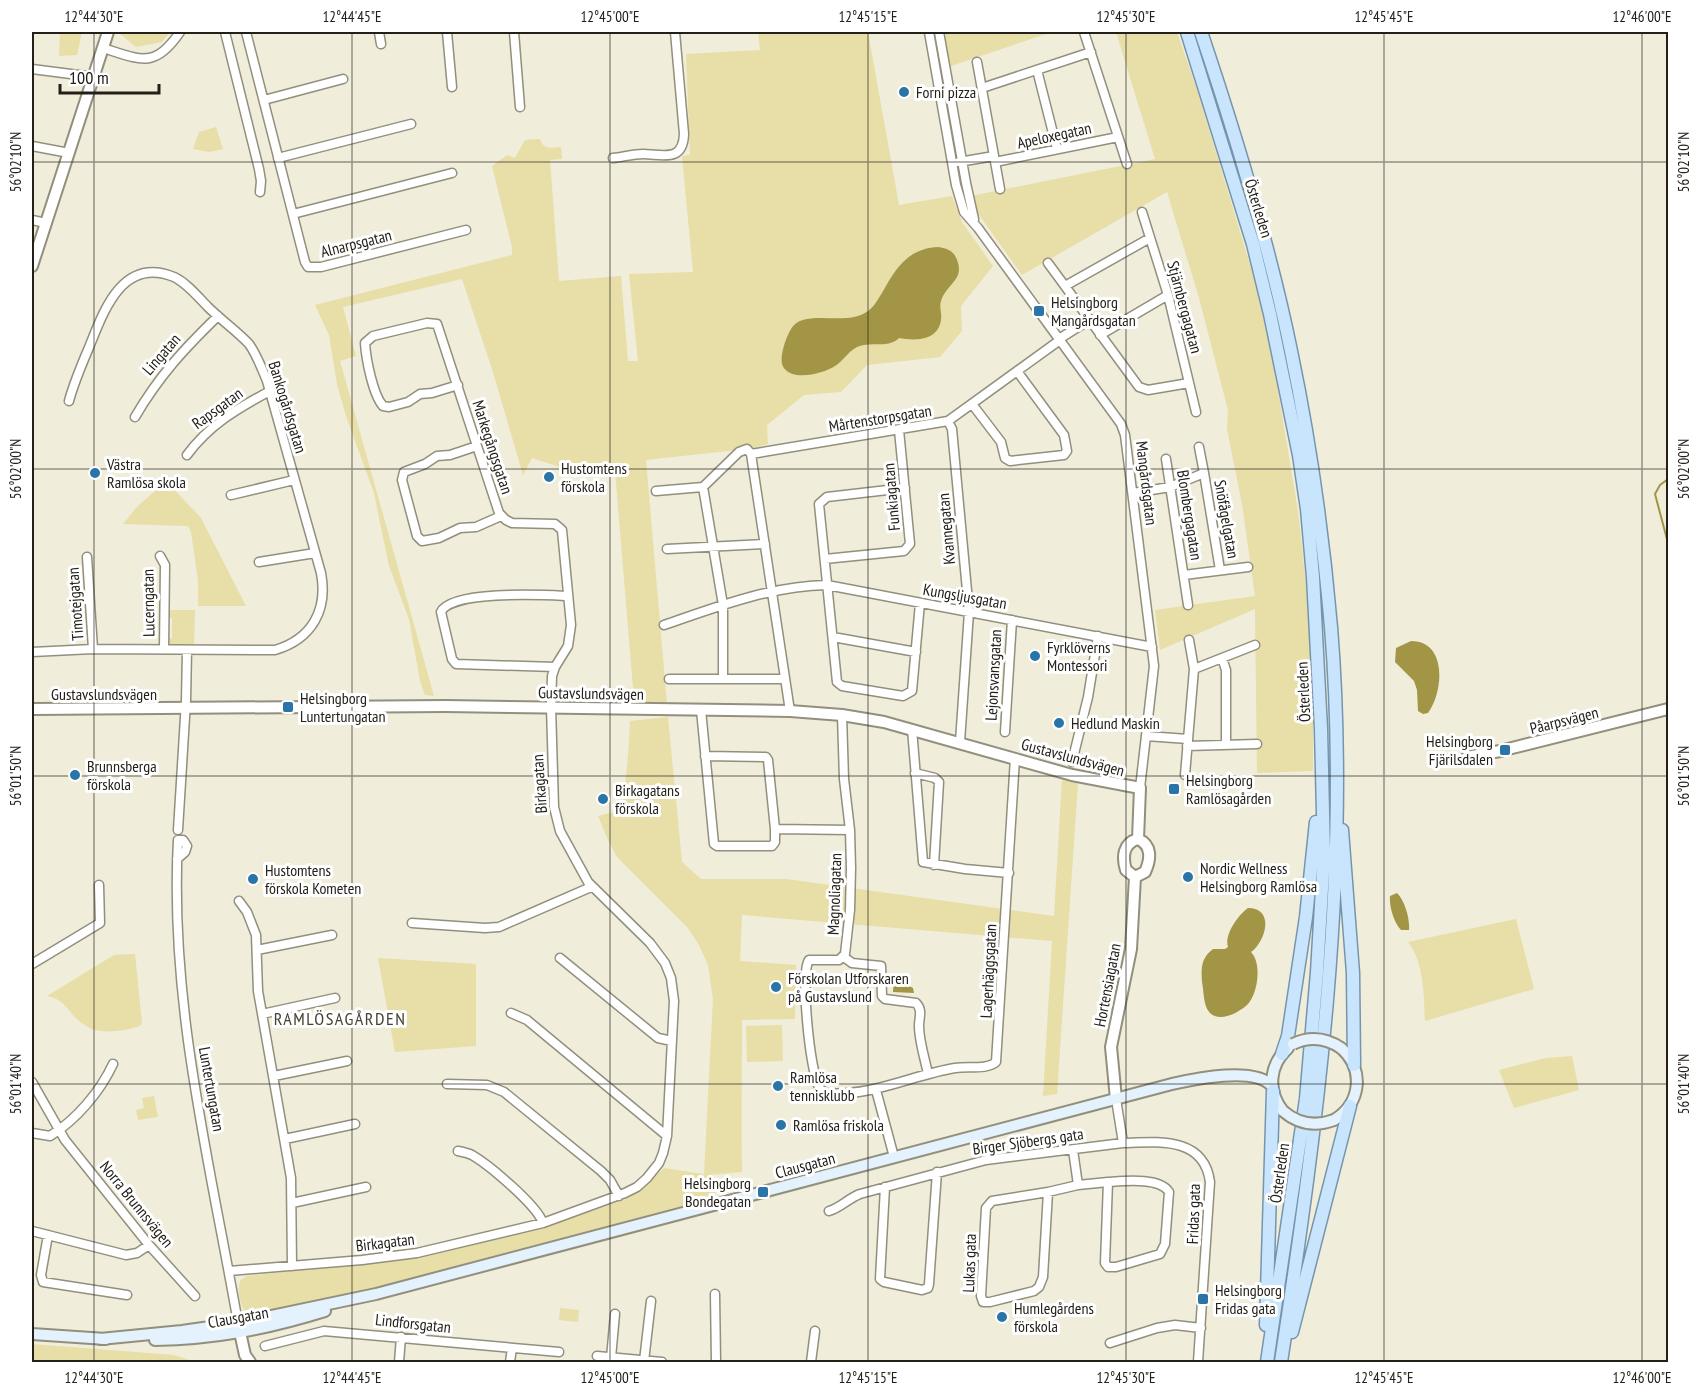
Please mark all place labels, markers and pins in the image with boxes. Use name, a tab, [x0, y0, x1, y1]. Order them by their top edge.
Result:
place label: Forni pizza	[916, 82, 976, 102]
marker: Forni pizza	[897, 85, 911, 99]
place label: Helsingborg Mangårdsgatan	[1051, 292, 1136, 330]
marker: Helsingborg Mangårdsgatan	[1032, 304, 1046, 318]
place label: Västra Ramlösa skola	[106, 454, 186, 492]
place label: Hustomtens förskola	[561, 458, 627, 496]
marker: Västra Ramlösa skola	[88, 466, 102, 480]
marker: Hustomtens förskola	[542, 470, 556, 484]
place label: Fyrklöverns Montessori	[1047, 637, 1110, 675]
marker: Fyrklöverns Montessori	[1028, 649, 1042, 663]
place label: Helsingborg Luntertungatan	[300, 688, 386, 726]
marker: Helsingborg Luntertungatan	[281, 700, 295, 714]
place label: Hedlund Maskin	[1071, 713, 1160, 733]
marker: Hedlund Maskin	[1052, 716, 1066, 730]
place label: Helsingborg Fjärilsdalen	[1426, 731, 1493, 769]
marker: Helsingborg Fjärilsdalen	[1498, 743, 1512, 757]
place label: Brunnsberga förskola	[87, 756, 157, 794]
marker: Brunnsberga förskola	[68, 768, 82, 782]
place label: Helsingborg Ramlösagården	[1186, 770, 1271, 808]
place label: Birkagatans förskola	[615, 780, 680, 818]
marker: Helsingborg Ramlösagården	[1167, 782, 1181, 796]
marker: Birkagatans förskola	[596, 792, 610, 806]
place label: Nordic Wellness Helsingborg Ramlösa	[1200, 858, 1317, 896]
place label: Hustomtens förskola Kometen	[265, 860, 361, 898]
marker: Nordic Wellness Helsingborg Ramlösa	[1181, 870, 1195, 884]
marker: Hustomtens förskola Kometen	[246, 872, 260, 886]
place label: Förskolan Utforskaren på Gustavslund	[788, 968, 909, 1006]
marker: Förskolan Utforskaren på Gustavslund	[769, 980, 783, 994]
place label: Ramlösa tennisklubb	[790, 1067, 855, 1105]
marker: Ramlösa tennisklubb	[771, 1079, 785, 1093]
place label: Ramlösa friskola	[793, 1115, 884, 1135]
marker: Ramlösa friskola	[774, 1118, 788, 1132]
place label: Helsingborg Bondegatan	[684, 1173, 751, 1211]
marker: Helsingborg Bondegatan	[756, 1185, 770, 1199]
place label: Helsingborg Fridas gata	[1215, 1280, 1282, 1318]
marker: Helsingborg Fridas gata	[1196, 1292, 1210, 1306]
place label: Humlegårdens förskola	[1014, 1298, 1094, 1336]
marker: Humlegårdens förskola	[995, 1310, 1009, 1324]

